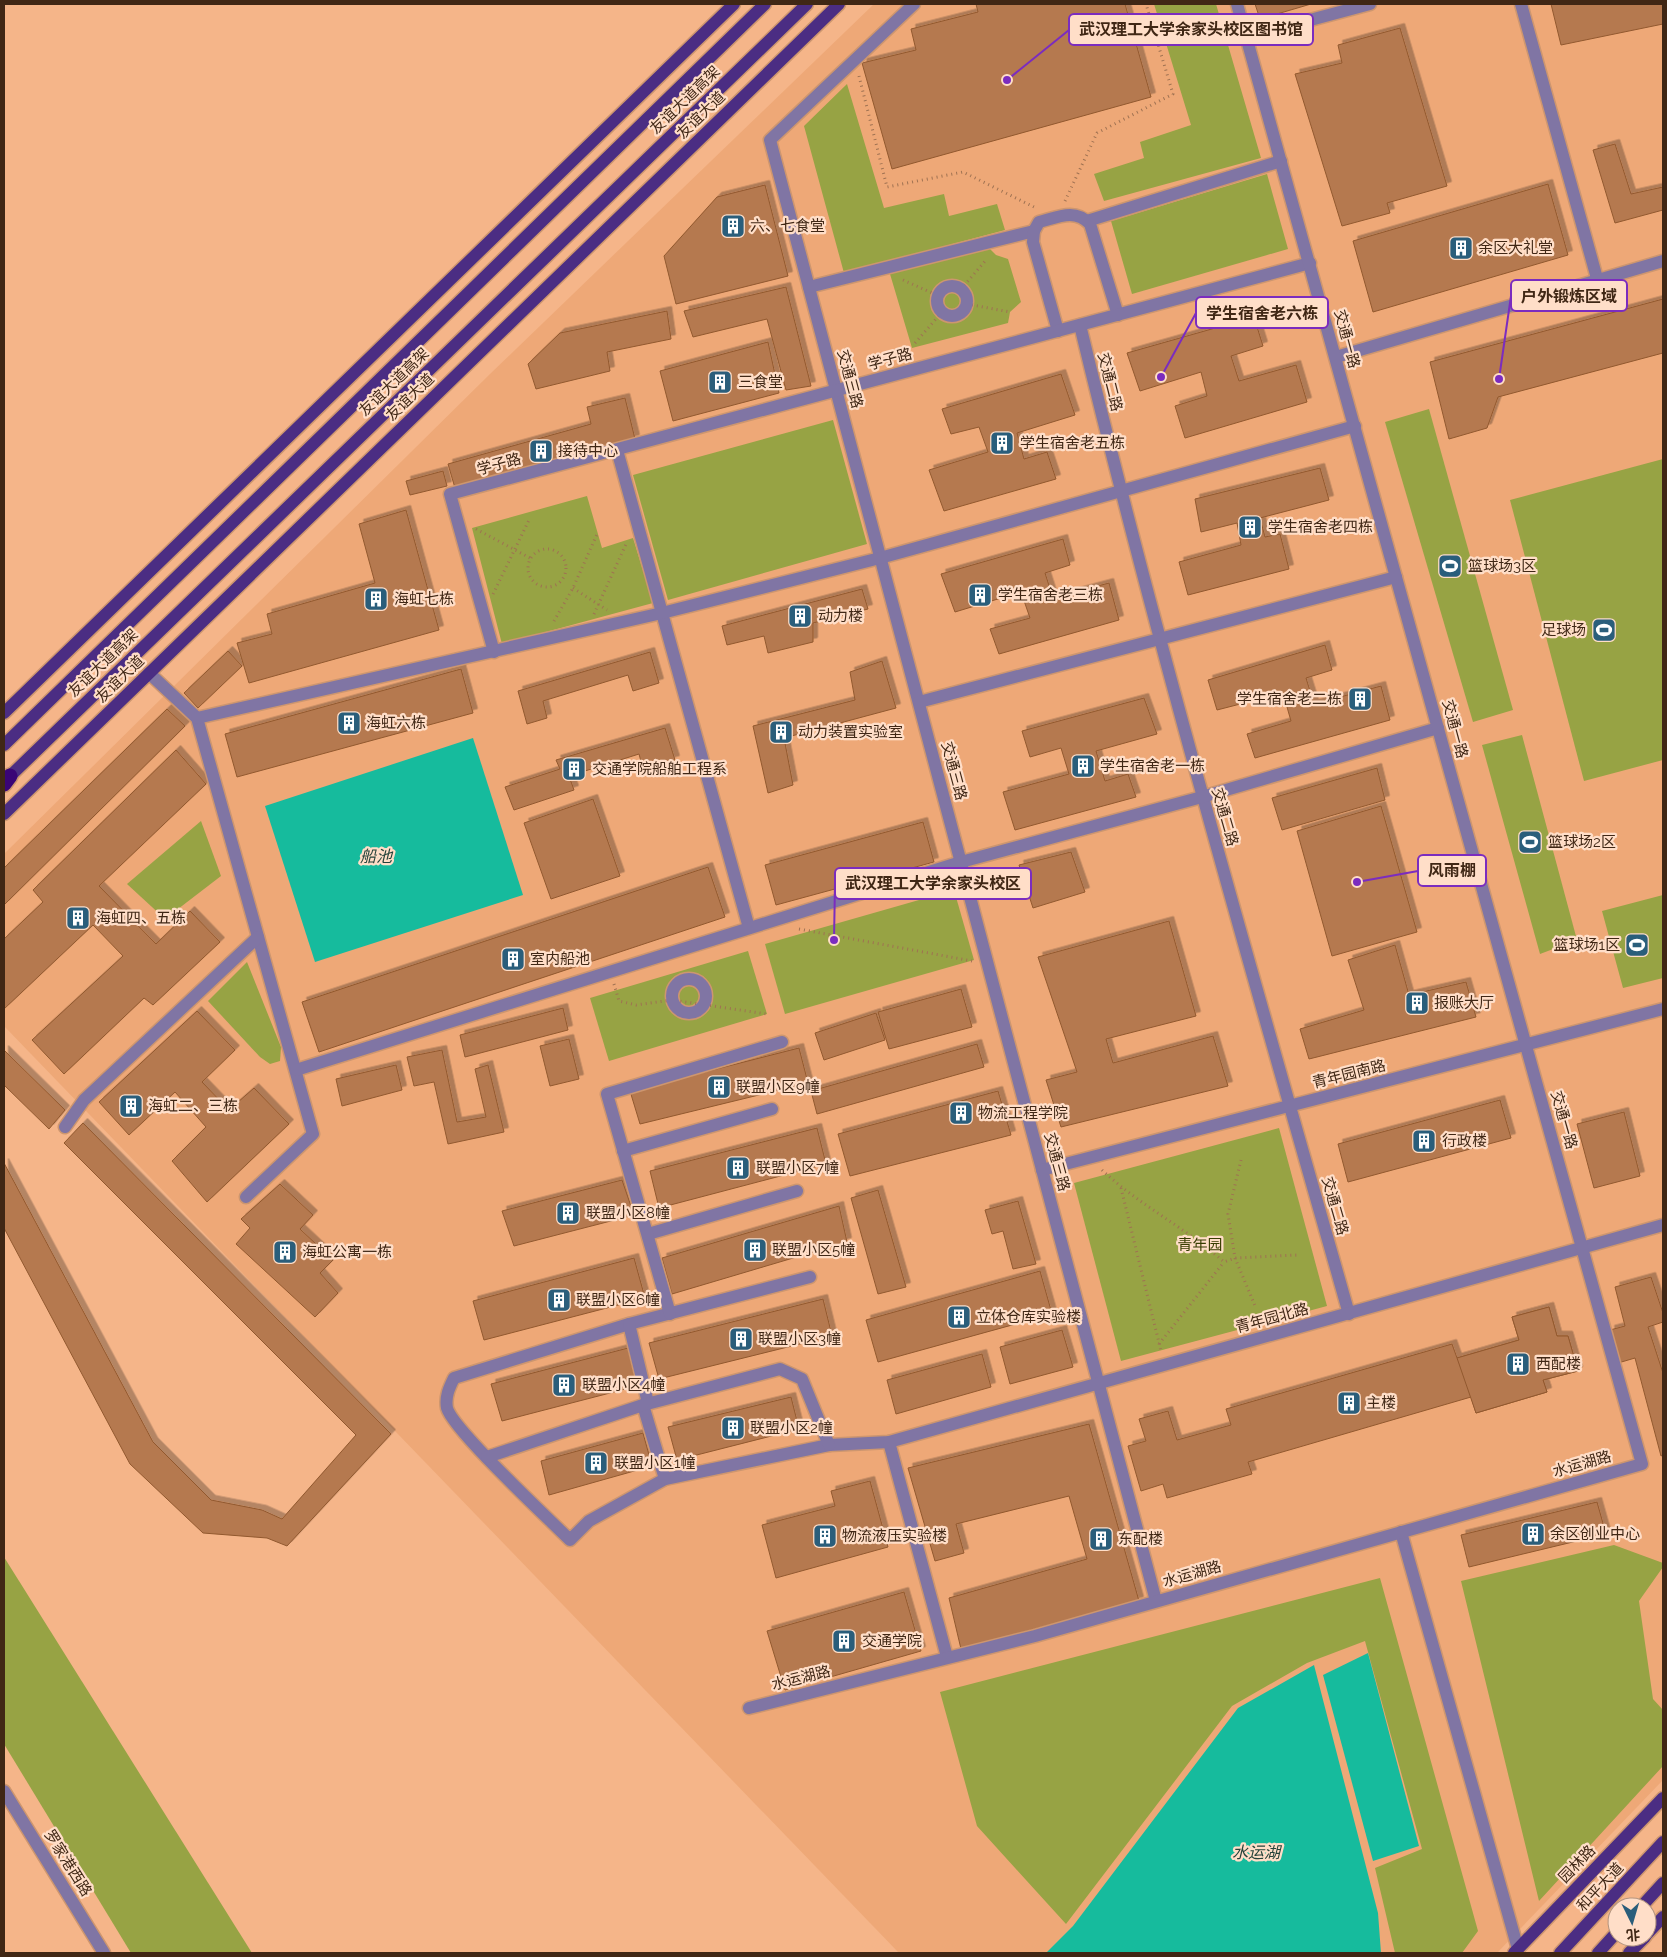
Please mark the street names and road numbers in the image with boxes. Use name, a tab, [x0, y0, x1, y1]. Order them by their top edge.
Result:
street label: 友谊大道高架	[646, 62, 724, 138]
street label: 友谊大道	[673, 88, 729, 142]
street label: 交通一路	[1331, 308, 1363, 370]
street label: 友谊大道高架	[355, 344, 433, 420]
street label: 学子路	[866, 344, 914, 374]
street label: 交通三路	[834, 348, 866, 410]
street label: 交通二路	[1094, 351, 1126, 413]
street label: 友谊大道	[382, 370, 438, 424]
street label: 学子路	[475, 449, 523, 479]
street label: 友谊大道高架	[64, 625, 142, 701]
street label: 友谊大道	[92, 652, 148, 706]
street label: 交通一路	[1439, 698, 1471, 760]
street label: 交通三路	[938, 740, 970, 802]
street label: 交通二路	[1208, 786, 1242, 848]
street label: 青年园南路	[1310, 1056, 1388, 1092]
street label: 交通一路	[1547, 1089, 1581, 1151]
street label: 交通三路	[1041, 1131, 1073, 1193]
street label: 交通二路	[1318, 1175, 1352, 1237]
street label: 青年园北路	[1233, 1300, 1311, 1336]
street label: 水运湖路	[1551, 1447, 1613, 1481]
street label: 水运湖路	[1161, 1557, 1223, 1591]
street label: 水运湖路	[770, 1662, 832, 1694]
street label: 罗家港西路	[40, 1826, 96, 1900]
street label: 园林路	[1555, 1842, 1599, 1886]
street label: 和平大道	[1573, 1859, 1627, 1915]

